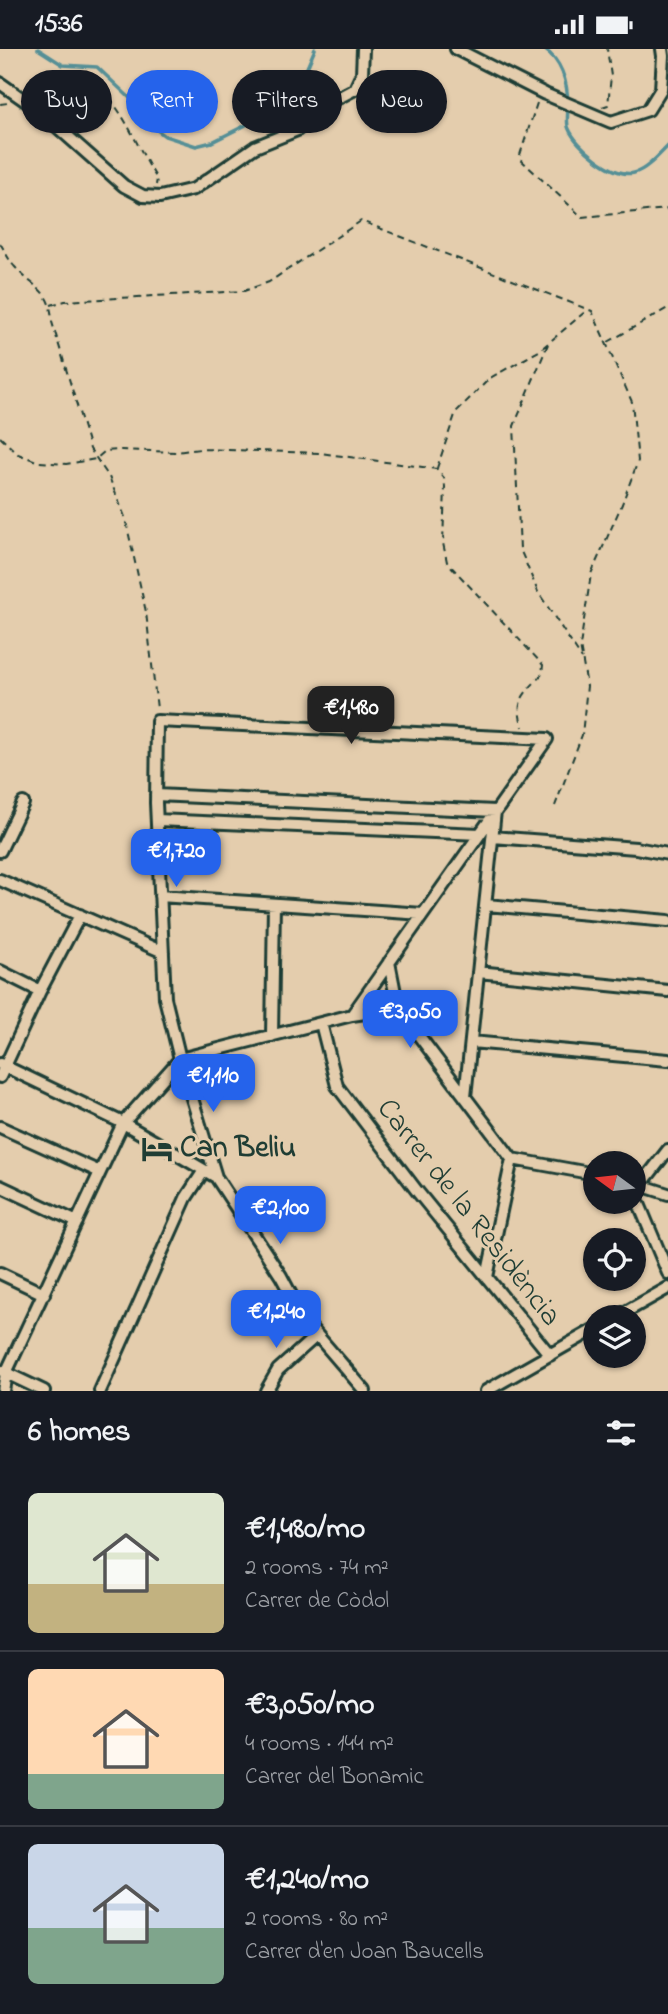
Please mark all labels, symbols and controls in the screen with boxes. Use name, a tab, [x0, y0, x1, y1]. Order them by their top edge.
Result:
text: 15:36	[35, 6, 83, 44]
chip: Buy	[21, 70, 112, 133]
chip: Rent	[126, 70, 218, 133]
chip: Filters	[232, 70, 342, 133]
chip: New	[356, 70, 447, 133]
pin: €1,480	[294, 687, 408, 746]
text: €1,480	[323, 692, 379, 725]
pin: €1,720	[119, 829, 233, 889]
text: €1,720	[147, 835, 205, 868]
pin: €3,050	[353, 991, 467, 1050]
text: €3,050	[379, 996, 441, 1029]
pin: €1,110	[156, 1055, 270, 1114]
text: €1,110	[187, 1060, 239, 1093]
street label: Carrer de la Residència	[365, 1090, 571, 1336]
place label: Can Beliu	[180, 1127, 296, 1171]
hotel icon: Can Beliu	[140, 1132, 174, 1166]
north arrow	[583, 1151, 646, 1215]
map controls	[583, 1151, 646, 1368]
pin: €2,100	[223, 1187, 337, 1246]
text: €2,100	[251, 1192, 309, 1225]
button: locate	[583, 1228, 646, 1291]
pin: €1,240	[219, 1291, 333, 1350]
text: €1,240	[247, 1296, 305, 1329]
button: layers	[583, 1305, 646, 1368]
text: 6 homes	[28, 1411, 131, 1455]
icon: filters	[602, 1414, 640, 1452]
text: €1,480/mo	[245, 1508, 365, 1552]
icon: home	[84, 1521, 168, 1605]
text: 2 rooms · 74 m²	[245, 1552, 389, 1585]
text: Carrer de Còdol	[245, 1585, 389, 1618]
text: €3,050/mo	[245, 1684, 375, 1728]
icon: home	[84, 1697, 168, 1781]
text: 4 rooms · 144 m²	[245, 1728, 394, 1761]
text: Carrer del Bonamic	[245, 1761, 424, 1794]
text: €1,240/mo	[245, 1859, 369, 1903]
icon: home	[84, 1872, 168, 1956]
text: 2 rooms · 80 m²	[245, 1903, 388, 1936]
text: Carrer d'en Joan Baucells	[245, 1936, 484, 1969]

